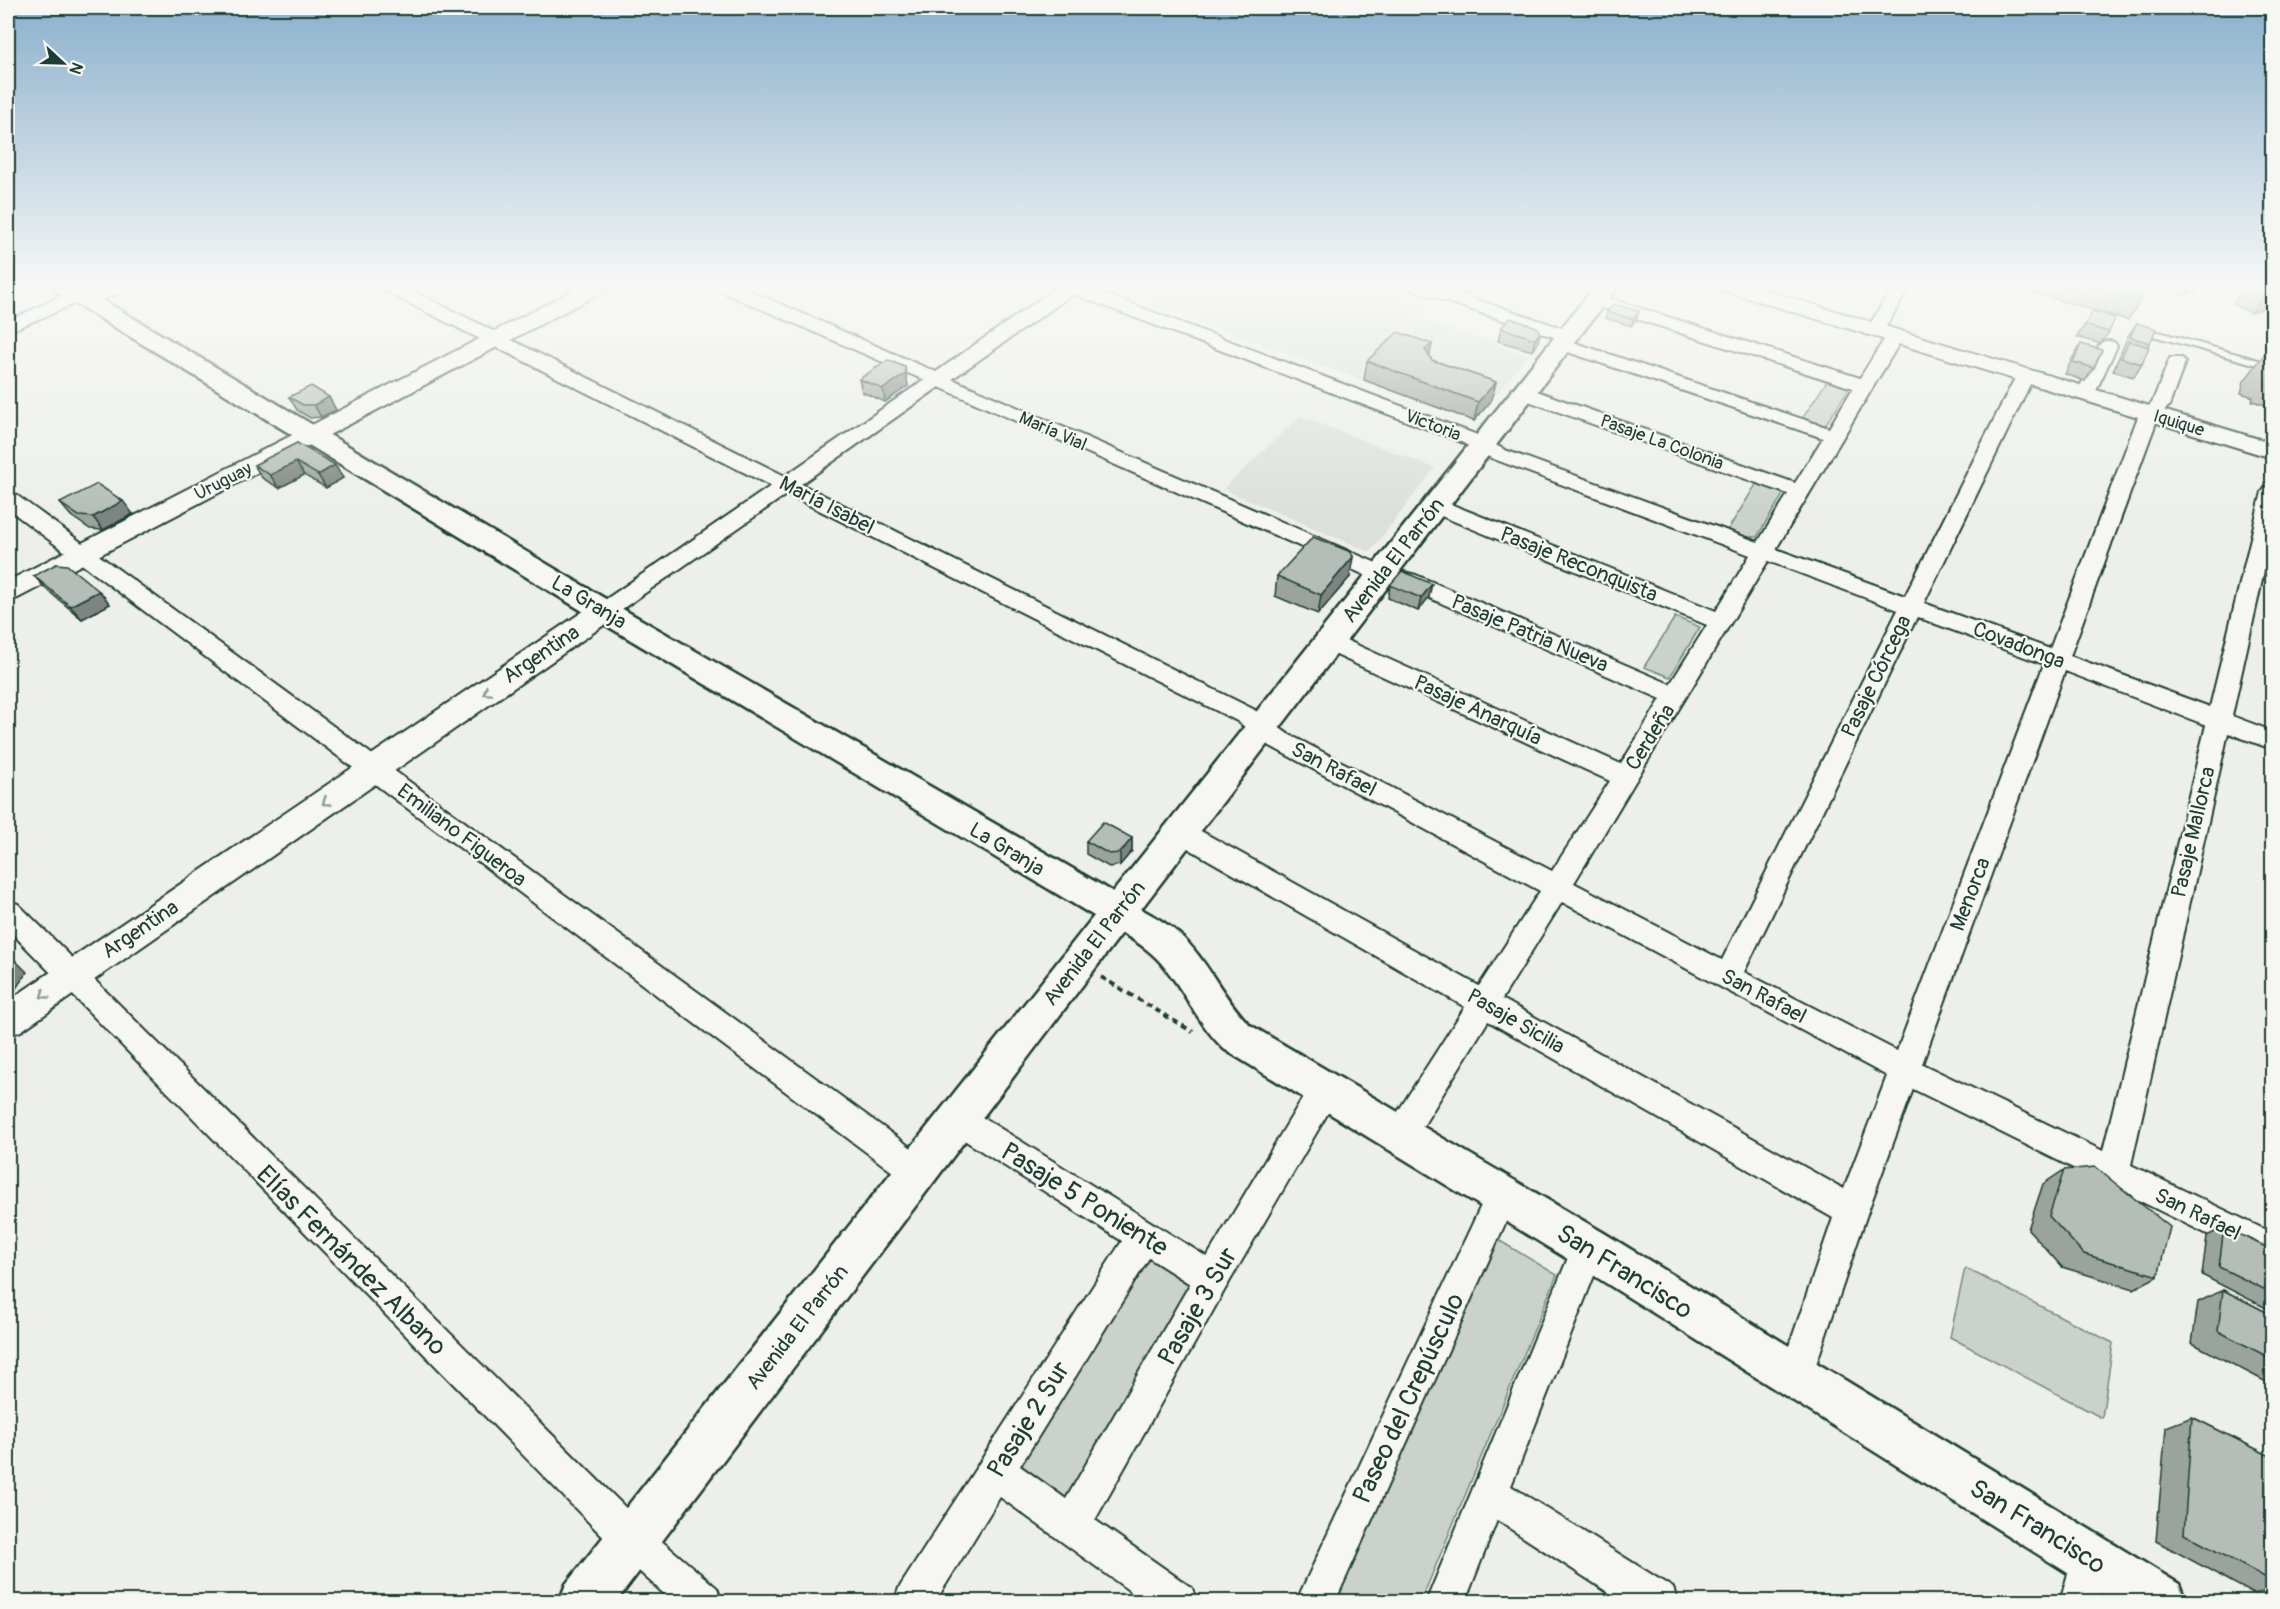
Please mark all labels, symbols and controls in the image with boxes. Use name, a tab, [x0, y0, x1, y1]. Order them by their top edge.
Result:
north arrow	[33, 33, 93, 93]
text: N	[65, 59, 87, 77]
street label: Victoria	[1402, 404, 1464, 447]
street label: Iquique	[2151, 405, 2207, 442]
street label: María Vial	[1015, 406, 1090, 457]
street label: Pasaje La Colonia	[1597, 409, 1727, 475]
street label: Uruguay	[191, 457, 256, 506]
street label: María Isabel	[775, 470, 879, 541]
street label: Avenida El Parrón	[1336, 492, 1451, 628]
street label: Pasaje Reconquista	[1496, 521, 1661, 608]
street label: La Granja	[546, 569, 631, 635]
street label: Pasaje Patria Nueva	[1447, 588, 1612, 679]
street label: Pasaje Córcega	[1835, 611, 1918, 742]
street label: Covadonga	[1969, 616, 2069, 675]
street label: Argentina	[498, 619, 585, 690]
street label: Pasaje Anarquía	[1409, 669, 1546, 752]
one-way arrow	[482, 684, 493, 695]
street label: Cerdeña	[1620, 699, 1681, 775]
street label: San Rafael	[1287, 736, 1381, 803]
street label: Pasaje Mallorca	[2165, 764, 2222, 900]
street label: Emiliano Figueroa	[392, 778, 532, 893]
one-way arrow	[321, 795, 332, 806]
street label: La Granja	[964, 816, 1049, 882]
street label: Menorca	[1944, 854, 1997, 935]
street label: Avenida El Parrón	[1037, 875, 1152, 1011]
street label: Argentina	[97, 894, 184, 965]
street label: San Rafael	[1717, 963, 1811, 1030]
street label: Pasaje Sicilia	[1462, 983, 1569, 1060]
one-way arrow	[39, 988, 50, 999]
street label: Pasaje 5 Poniente	[995, 1136, 1174, 1264]
street label: Elías Fernández Albano	[249, 1159, 453, 1363]
street label: San Rafael	[2150, 1182, 2245, 1247]
street label: San Francisco	[1551, 1217, 1698, 1326]
street label: Pasaje 3 Sur	[1151, 1241, 1245, 1371]
street label: Avenida El Parrón	[740, 1259, 855, 1395]
street label: Paseo del Crepúsculo	[1346, 1288, 1472, 1509]
street label: Pasaje 2 Sur	[981, 1355, 1078, 1484]
street label: San Francisco	[1964, 1472, 2111, 1581]

